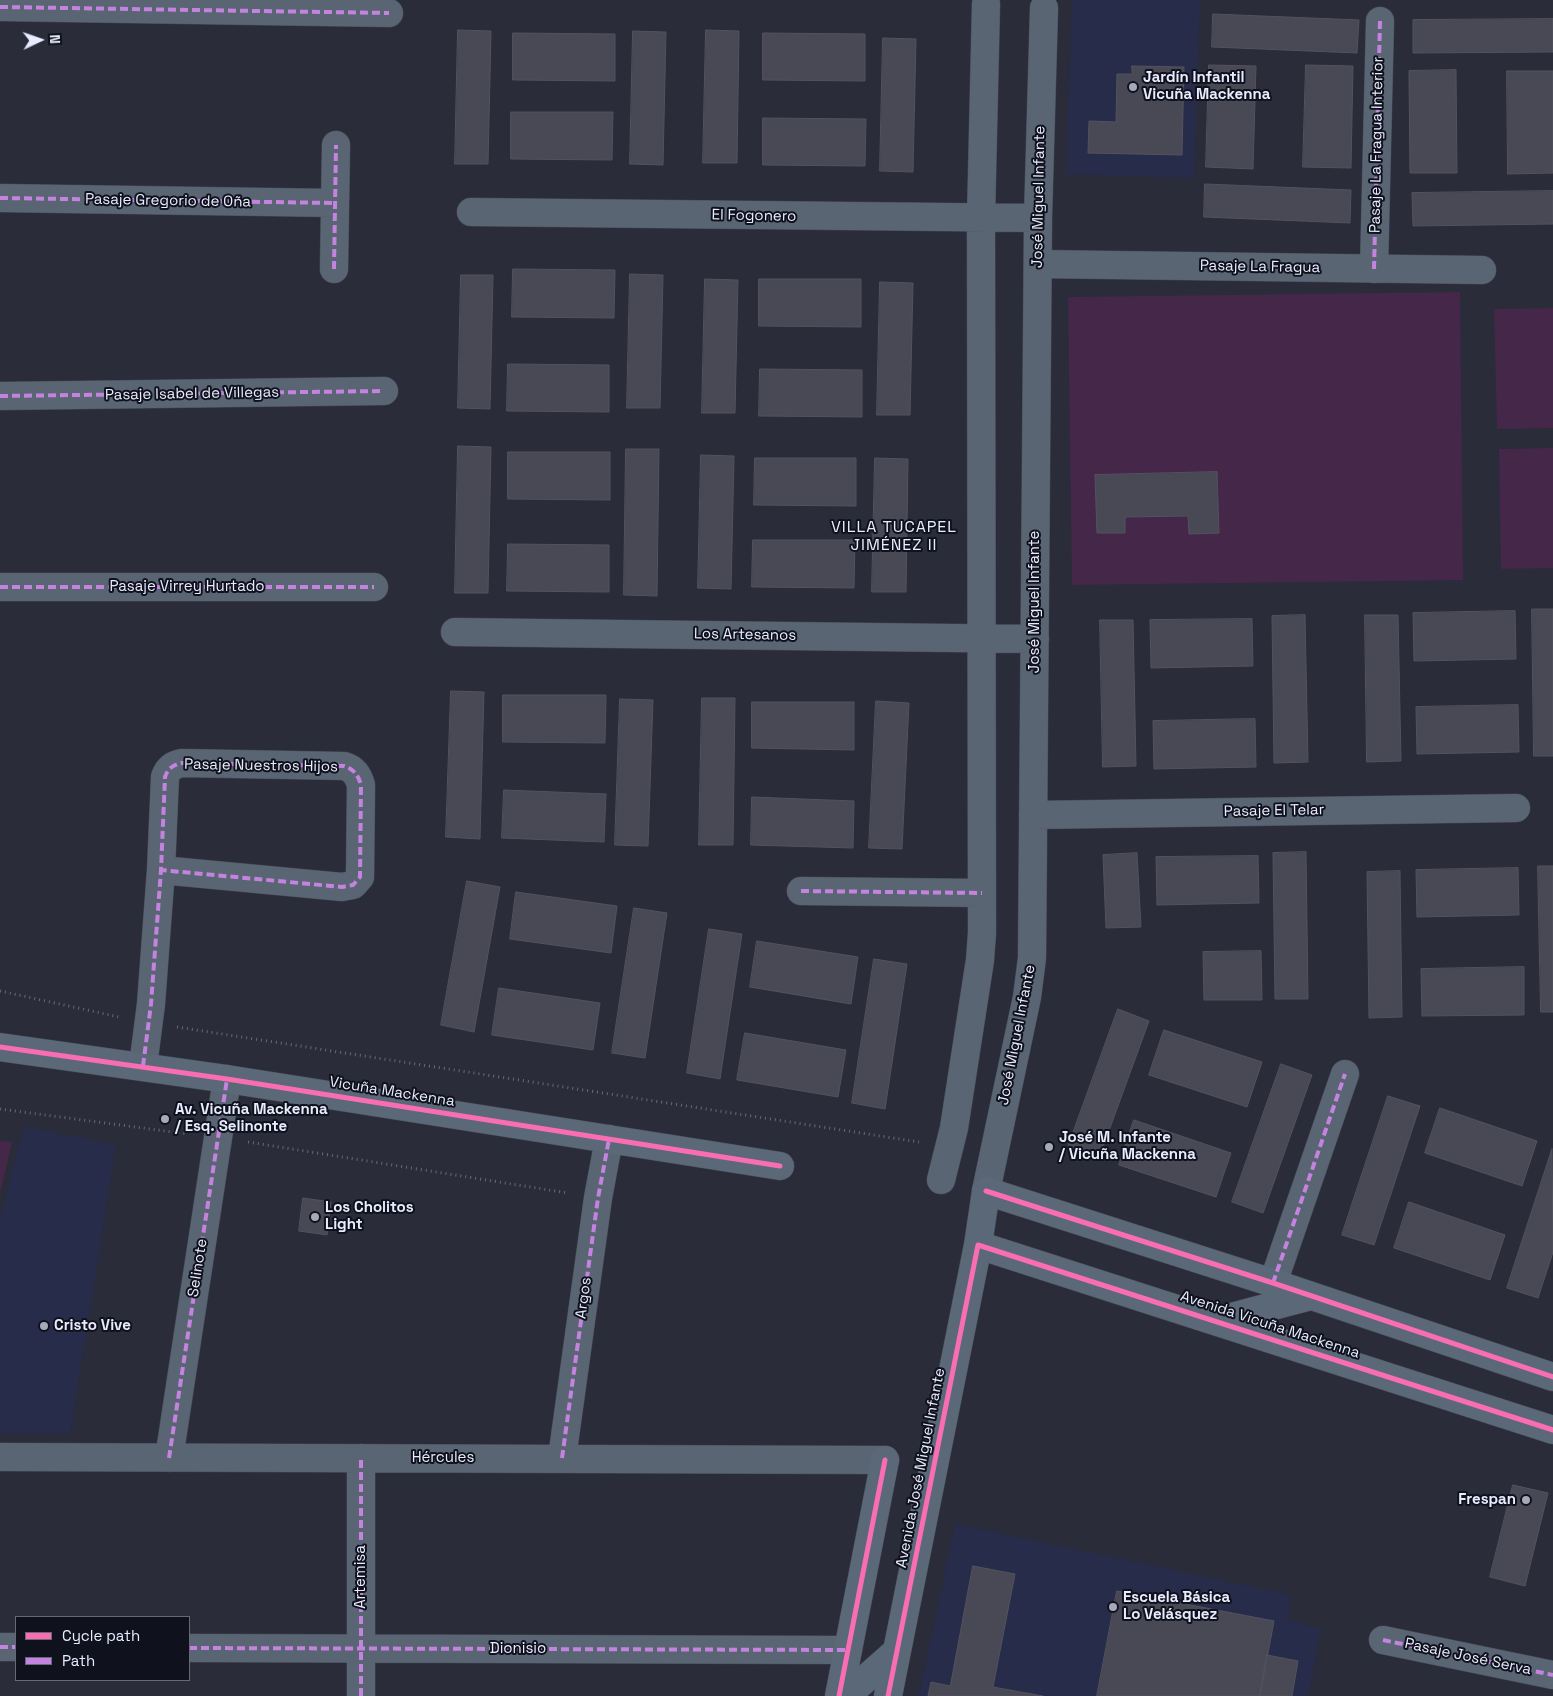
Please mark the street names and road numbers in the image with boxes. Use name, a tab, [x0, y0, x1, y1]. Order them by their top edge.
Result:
street label: Pasaje La Fragua Interior	[1366, 57, 1388, 233]
street label: José Miguel Infante	[1029, 126, 1049, 268]
street label: Pasaje Gregorio de Oña	[85, 191, 251, 211]
street label: El Fogonero	[711, 206, 797, 226]
street label: Pasaje La Fragua	[1200, 257, 1320, 277]
street label: Pasaje Isabel de Villegas	[105, 383, 279, 405]
street label: José Miguel Infante	[1026, 531, 1044, 673]
street label: Pasaje Virrey Hurtado	[109, 578, 265, 596]
street label: Los Artesanos	[694, 625, 796, 645]
street label: Pasaje Nuestros Hijos	[184, 756, 338, 776]
street label: Pasaje El Telar	[1224, 801, 1324, 821]
street label: José Miguel Infante	[995, 963, 1039, 1107]
street label: Vicuña Mackenna	[328, 1073, 456, 1111]
street label: Selinote	[184, 1237, 212, 1299]
street label: Argos	[572, 1276, 596, 1320]
street label: Avenida Vicuña Mackenna	[1178, 1287, 1362, 1363]
street label: Avenida José Miguel Infante	[893, 1366, 949, 1570]
street label: Hércules	[412, 1449, 474, 1467]
street label: Artemisa	[352, 1545, 370, 1609]
street label: Pasaje José Serva	[1403, 1635, 1533, 1679]
street label: Dionisio	[490, 1640, 546, 1658]

